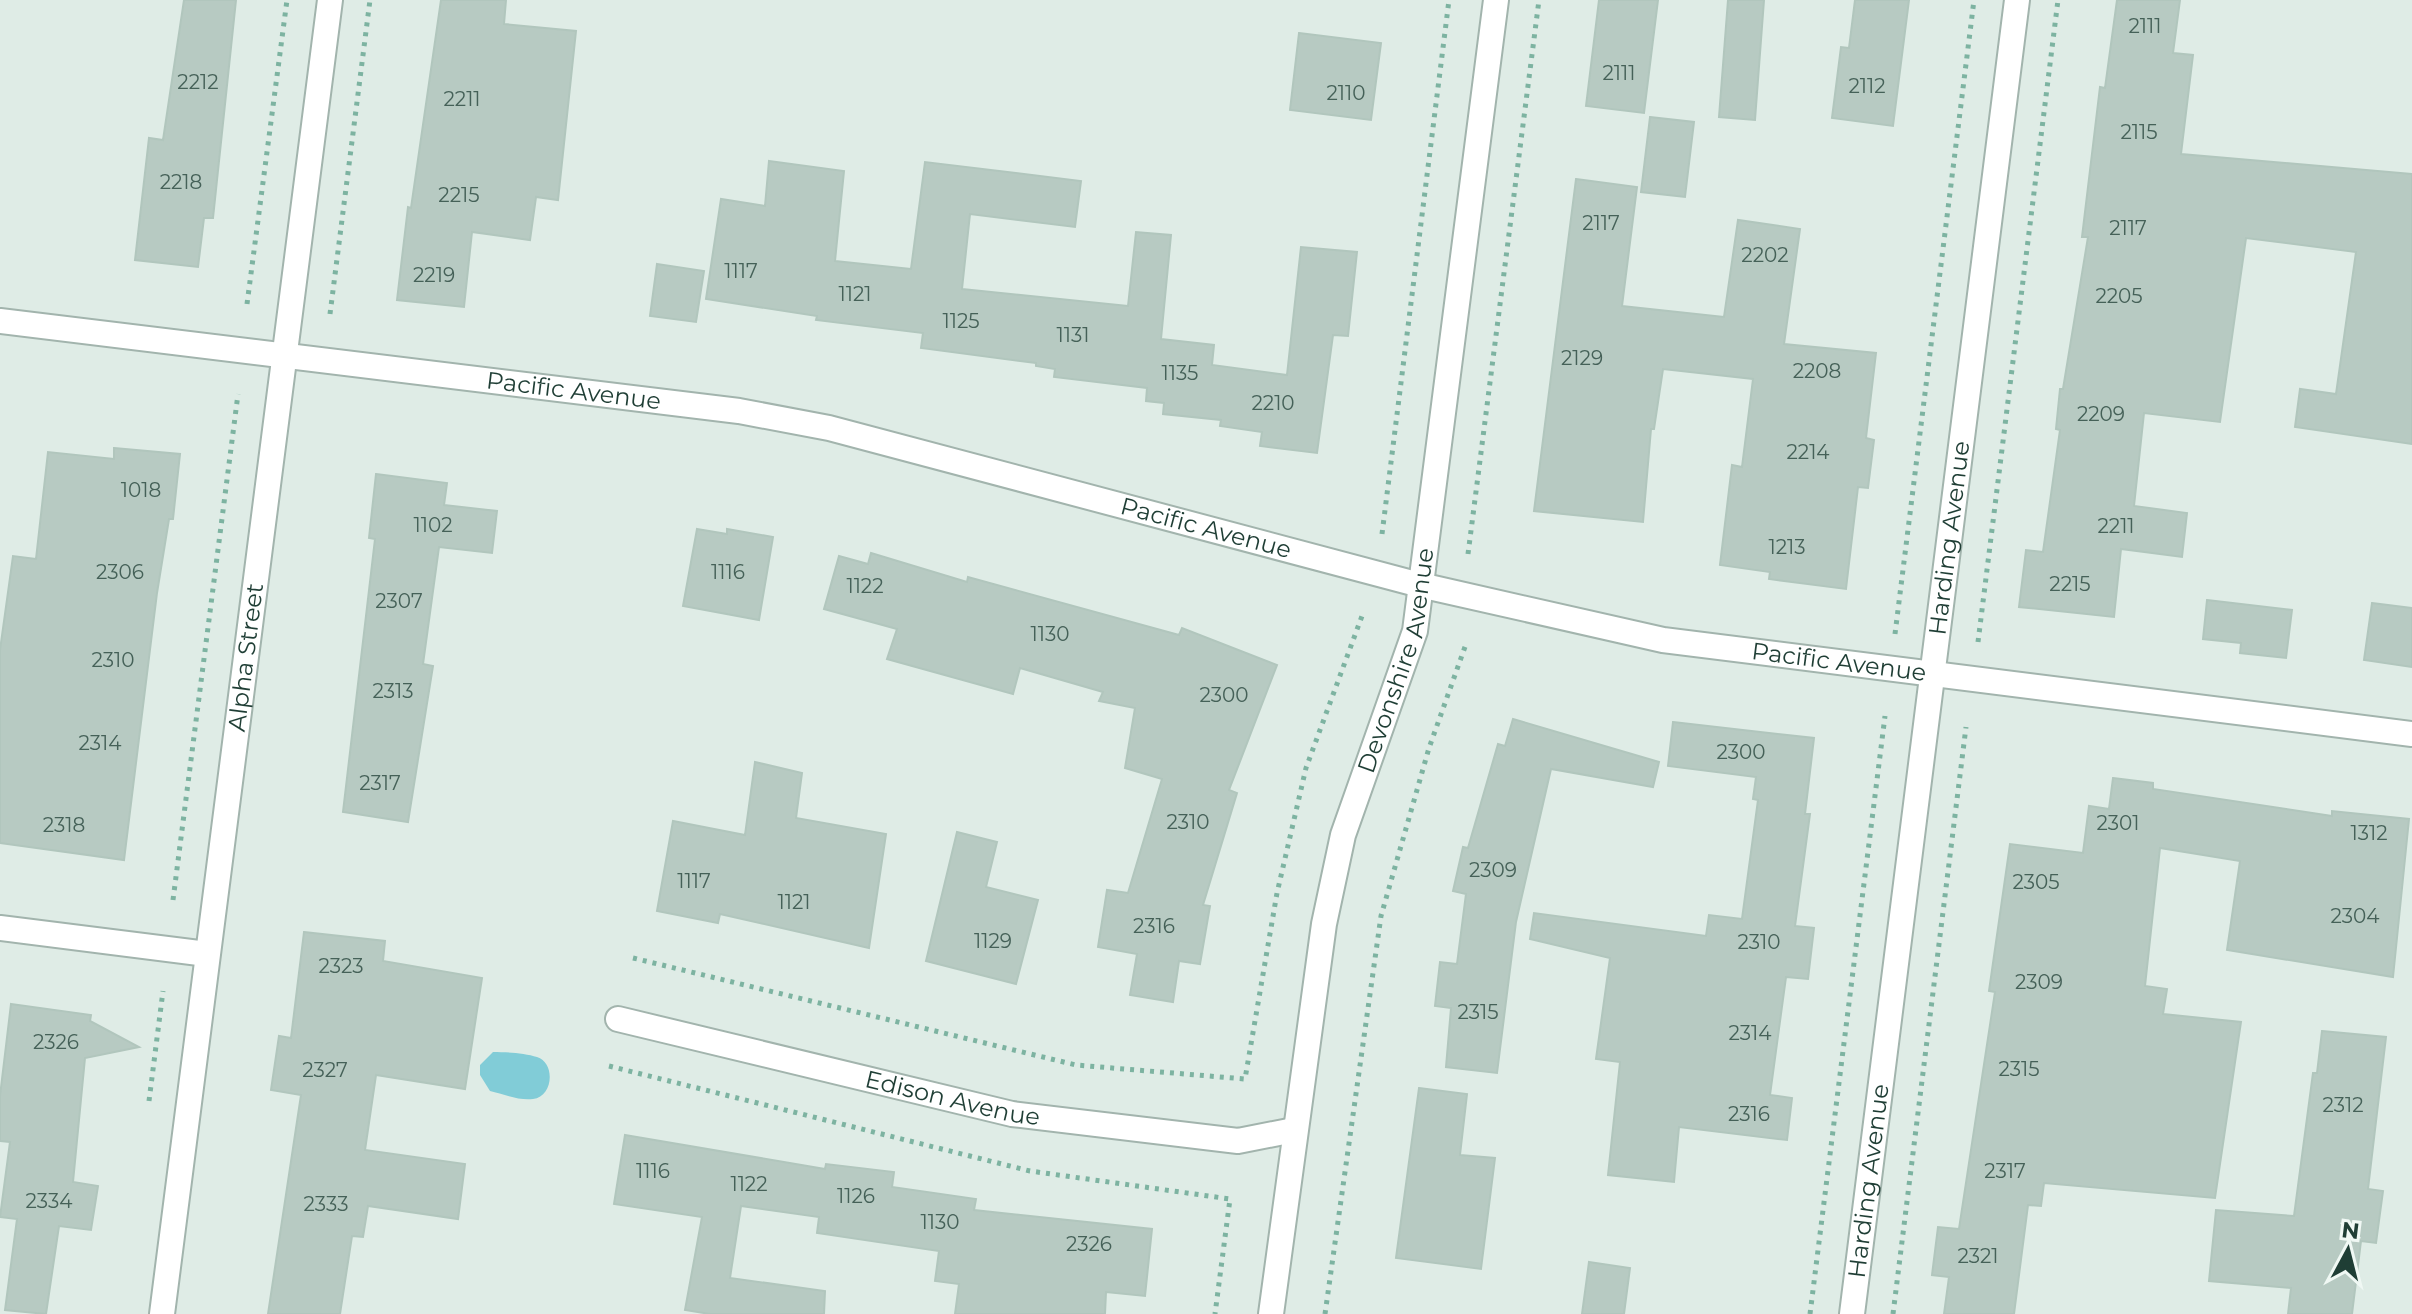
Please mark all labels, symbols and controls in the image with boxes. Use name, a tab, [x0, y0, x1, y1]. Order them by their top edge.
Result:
house number: 2111	[2128, 14, 2162, 38]
house number: 2111	[1602, 61, 1636, 85]
house number: 2212	[177, 70, 219, 94]
house number: 2112	[1848, 74, 1886, 98]
house number: 2110	[1326, 81, 1366, 105]
house number: 2211	[443, 87, 481, 111]
house number: 2115	[2120, 120, 2158, 144]
house number: 2218	[160, 170, 202, 194]
house number: 2215	[438, 183, 480, 207]
house number: 2117	[1582, 211, 1620, 235]
house number: 2117	[2109, 216, 2147, 240]
house number: 2202	[1741, 243, 1789, 267]
house number: 1117	[724, 259, 758, 283]
house number: 2219	[413, 263, 455, 287]
house number: 1121	[838, 282, 872, 306]
house number: 2205	[2095, 284, 2143, 308]
house number: 1125	[942, 309, 980, 333]
house number: 1131	[1057, 323, 1089, 347]
house number: 2129	[1561, 346, 1603, 370]
house number: 2208	[1793, 359, 1841, 383]
house number: 1135	[1162, 361, 1198, 385]
street label: Pacific Avenue	[485, 365, 663, 415]
house number: 2210	[1251, 391, 1295, 415]
house number: 2209	[2077, 402, 2125, 426]
street label: Harding Avenue	[1922, 439, 1975, 637]
house number: 2214	[1786, 440, 1830, 464]
house number: 1018	[121, 478, 161, 502]
street label: Pacific Avenue	[1117, 491, 1295, 564]
house number: 1102	[413, 513, 453, 537]
house number: 2211	[2097, 514, 2135, 538]
house number: 1213	[1768, 535, 1806, 559]
street label: Devonshire Avenue	[1351, 546, 1440, 777]
house number: 2306	[96, 560, 144, 584]
house number: 1116	[711, 560, 745, 584]
house number: 2215	[2049, 572, 2091, 596]
house number: 1122	[846, 574, 884, 598]
street label: Alpha Street	[222, 581, 269, 733]
house number: 2307	[375, 589, 423, 613]
house number: 1130	[1031, 622, 1069, 646]
street label: Pacific Avenue	[1750, 636, 1928, 687]
house number: 2310	[91, 648, 135, 672]
house number: 2313	[372, 679, 414, 703]
house number: 2300	[1199, 683, 1249, 707]
house number: 2314	[78, 731, 122, 755]
house number: 2300	[1716, 740, 1766, 764]
house number: 2317	[359, 771, 401, 795]
house number: 2310	[1166, 810, 1210, 834]
house number: 2301	[2096, 811, 2140, 835]
house number: 2318	[43, 813, 85, 837]
house number: 1312	[2350, 821, 2388, 845]
house number: 2309	[1469, 858, 1517, 882]
house number: 1117	[677, 869, 711, 893]
house number: 2305	[2012, 870, 2060, 894]
house number: 1121	[777, 890, 811, 914]
house number: 2304	[2330, 904, 2380, 928]
house number: 2316	[1133, 914, 1175, 938]
house number: 1129	[974, 929, 1012, 953]
house number: 2310	[1737, 930, 1781, 954]
house number: 2323	[318, 954, 364, 978]
house number: 2309	[2015, 970, 2063, 994]
house number: 2315	[1457, 1000, 1499, 1024]
house number: 2314	[1728, 1021, 1772, 1045]
house number: 2326	[33, 1030, 79, 1054]
house number: 2315	[1998, 1057, 2040, 1081]
house number: 2327	[302, 1058, 348, 1082]
street label: Edison Avenue	[862, 1064, 1042, 1131]
street label: Harding Avenue	[1842, 1082, 1895, 1280]
house number: 2312	[2322, 1093, 2364, 1117]
house number: 2316	[1728, 1102, 1770, 1126]
house number: 1116	[636, 1159, 670, 1183]
house number: 2317	[1984, 1159, 2026, 1183]
house number: 1122	[730, 1172, 768, 1196]
house number: 1126	[837, 1184, 875, 1208]
house number: 2334	[25, 1189, 73, 1213]
house number: 2333	[304, 1192, 349, 1216]
house number: 1130	[921, 1210, 959, 1234]
north arrow	[2308, 1210, 2388, 1290]
text: N	[2340, 1216, 2361, 1245]
house number: 2326	[1066, 1232, 1112, 1256]
house number: 2321	[1957, 1244, 1999, 1268]

